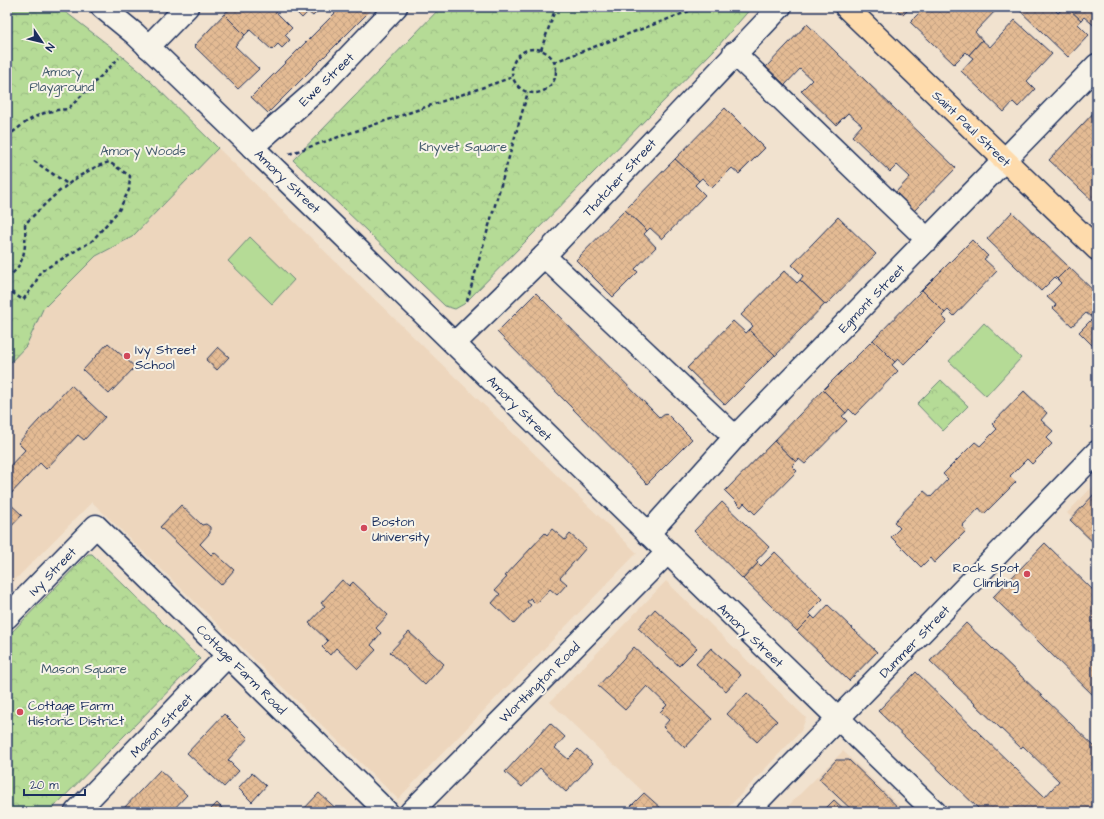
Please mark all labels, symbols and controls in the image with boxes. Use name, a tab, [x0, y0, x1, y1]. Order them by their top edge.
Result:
north arrow	[22, 22, 62, 62]
text: N	[42, 40, 58, 55]
street label: Ewe Street	[295, 48, 359, 111]
park label: Amory Playground	[29, 63, 95, 97]
street label: Saint Paul Street	[928, 87, 1015, 171]
street label: Thatcher Street	[579, 134, 661, 221]
park label: Knyvet Square	[419, 138, 507, 157]
park label: Amory Woods	[100, 142, 186, 161]
street label: Amory Street	[250, 146, 325, 219]
street label: Egmont Street	[834, 260, 910, 338]
place label: Ivy Street School	[135, 341, 197, 374]
marker: Ivy Street School	[122, 351, 132, 361]
street label: Amory Street	[482, 372, 556, 446]
place label: Boston University	[372, 513, 430, 547]
marker: Boston University	[359, 523, 369, 533]
street label: Ivy Street	[25, 543, 82, 601]
place label: Rock Spot Climbing	[953, 559, 1020, 593]
marker: Rock Spot Climbing	[1022, 569, 1032, 579]
street label: Amory Street	[713, 600, 788, 673]
street label: Dummer Street	[875, 601, 955, 682]
street label: Cottage Farm Road	[192, 621, 291, 720]
street label: Worthington Road	[495, 638, 585, 728]
park label: Mason Square	[41, 660, 127, 678]
street label: Mason Street	[126, 689, 198, 762]
place label: Cottage Farm Historic District	[28, 697, 125, 730]
marker: Cottage Farm Historic District	[15, 707, 25, 717]
scale bar	[24, 771, 85, 797]
text: 20 m	[30, 777, 59, 794]

